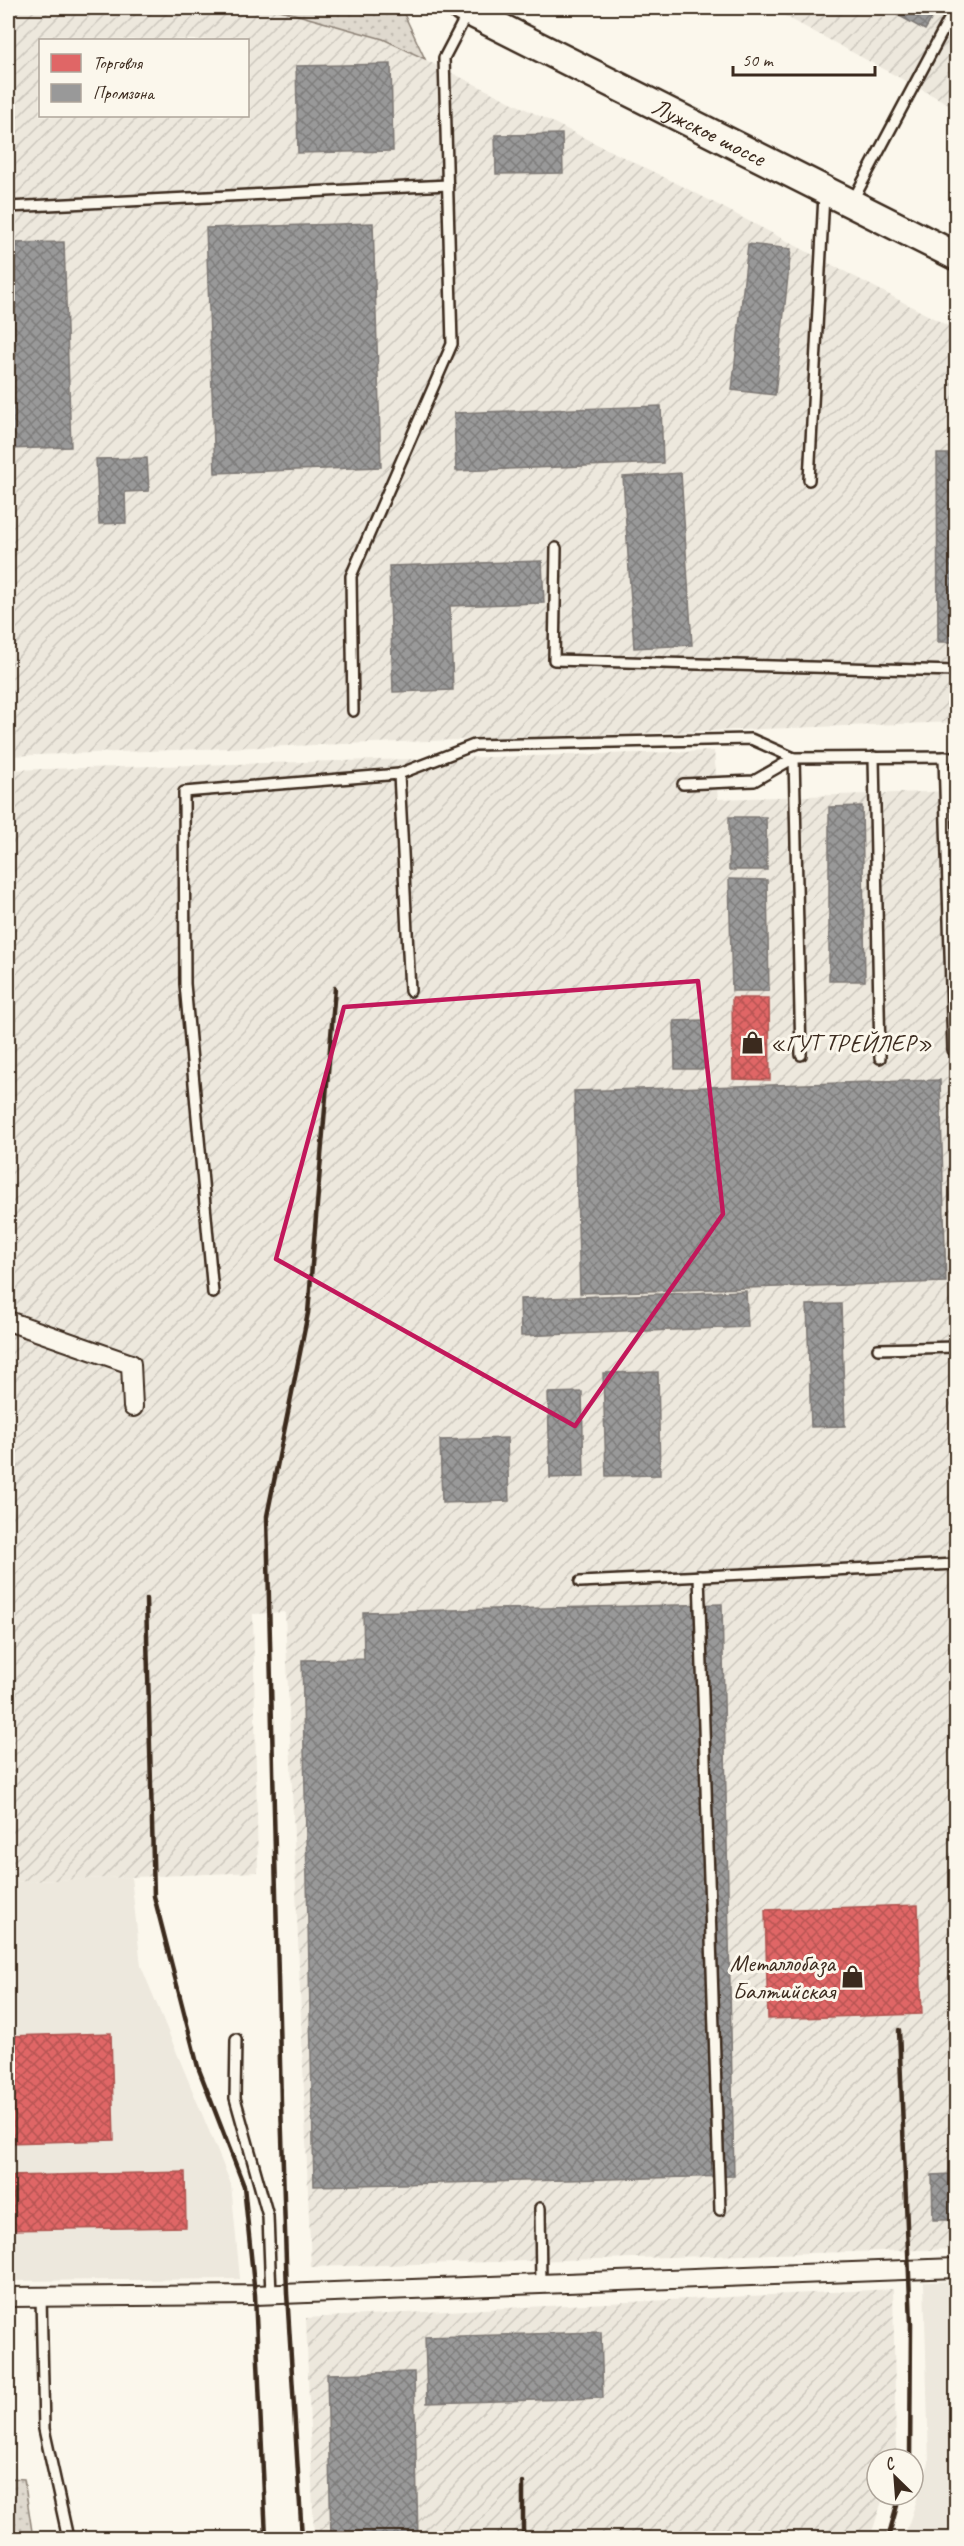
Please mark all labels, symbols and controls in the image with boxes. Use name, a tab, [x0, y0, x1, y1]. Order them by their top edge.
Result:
legend	[39, 39, 249, 117]
scale bar	[733, 39, 876, 77]
text: 50 m	[742, 49, 775, 71]
text: Торговля	[93, 52, 144, 74]
text: Промзона	[93, 82, 155, 104]
street label: Лужское шоссе	[647, 91, 772, 174]
place label: «ГУТ ТРЕЙЛЕР»	[770, 1028, 932, 1058]
shop icon: «ГУТ ТРЕЙЛЕР»	[739, 1030, 765, 1056]
place label: Металлобаза Балтийская	[730, 1948, 837, 2006]
shop icon: Металлобаза Балтийская	[840, 1964, 866, 1990]
north arrow	[865, 2447, 925, 2507]
text: С	[881, 2453, 899, 2475]

